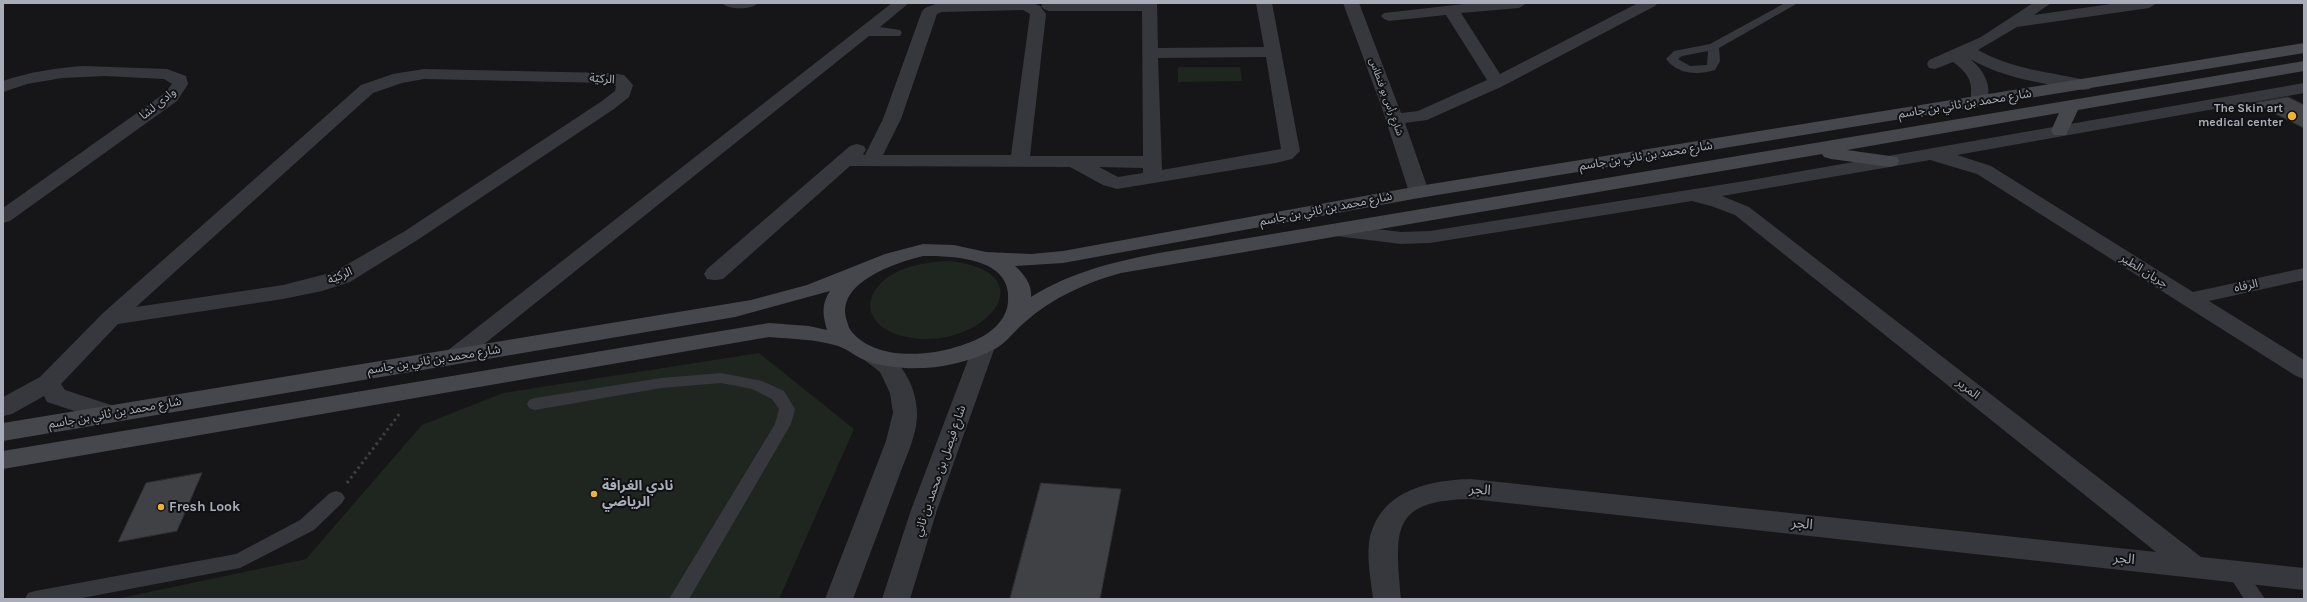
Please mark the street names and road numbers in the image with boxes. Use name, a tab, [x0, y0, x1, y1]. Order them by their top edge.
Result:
street label: شارع رأس بو فنطاس	[1366, 56, 1406, 138]
street label: الركيّة	[589, 71, 615, 87]
street label: وادى لشا	[137, 85, 179, 123]
street label: شارع محمد بن ثاني بن جاسم	[1897, 86, 2033, 122]
street label: شارع محمد بن ثاني بن جاسم	[1578, 138, 1714, 174]
street label: شارع محمد بن ثاني بن جاسم	[1258, 189, 1394, 229]
street label: جريان الطير	[2118, 251, 2170, 291]
street label: الركيّة	[325, 264, 355, 288]
street label: الرفاه	[2233, 276, 2259, 296]
street label: شارع محمد بن ثاني بن جاسم	[366, 342, 502, 378]
street label: المرير	[1953, 375, 1983, 403]
street label: شارع محمد بن ثاني بن جاسم	[47, 394, 183, 432]
street label: شارع فيصل بن محمد بن ثاني	[911, 403, 969, 539]
street label: الجر	[1469, 481, 1491, 499]
street label: الجر	[1790, 515, 1814, 533]
street label: الجر	[2112, 550, 2136, 568]

